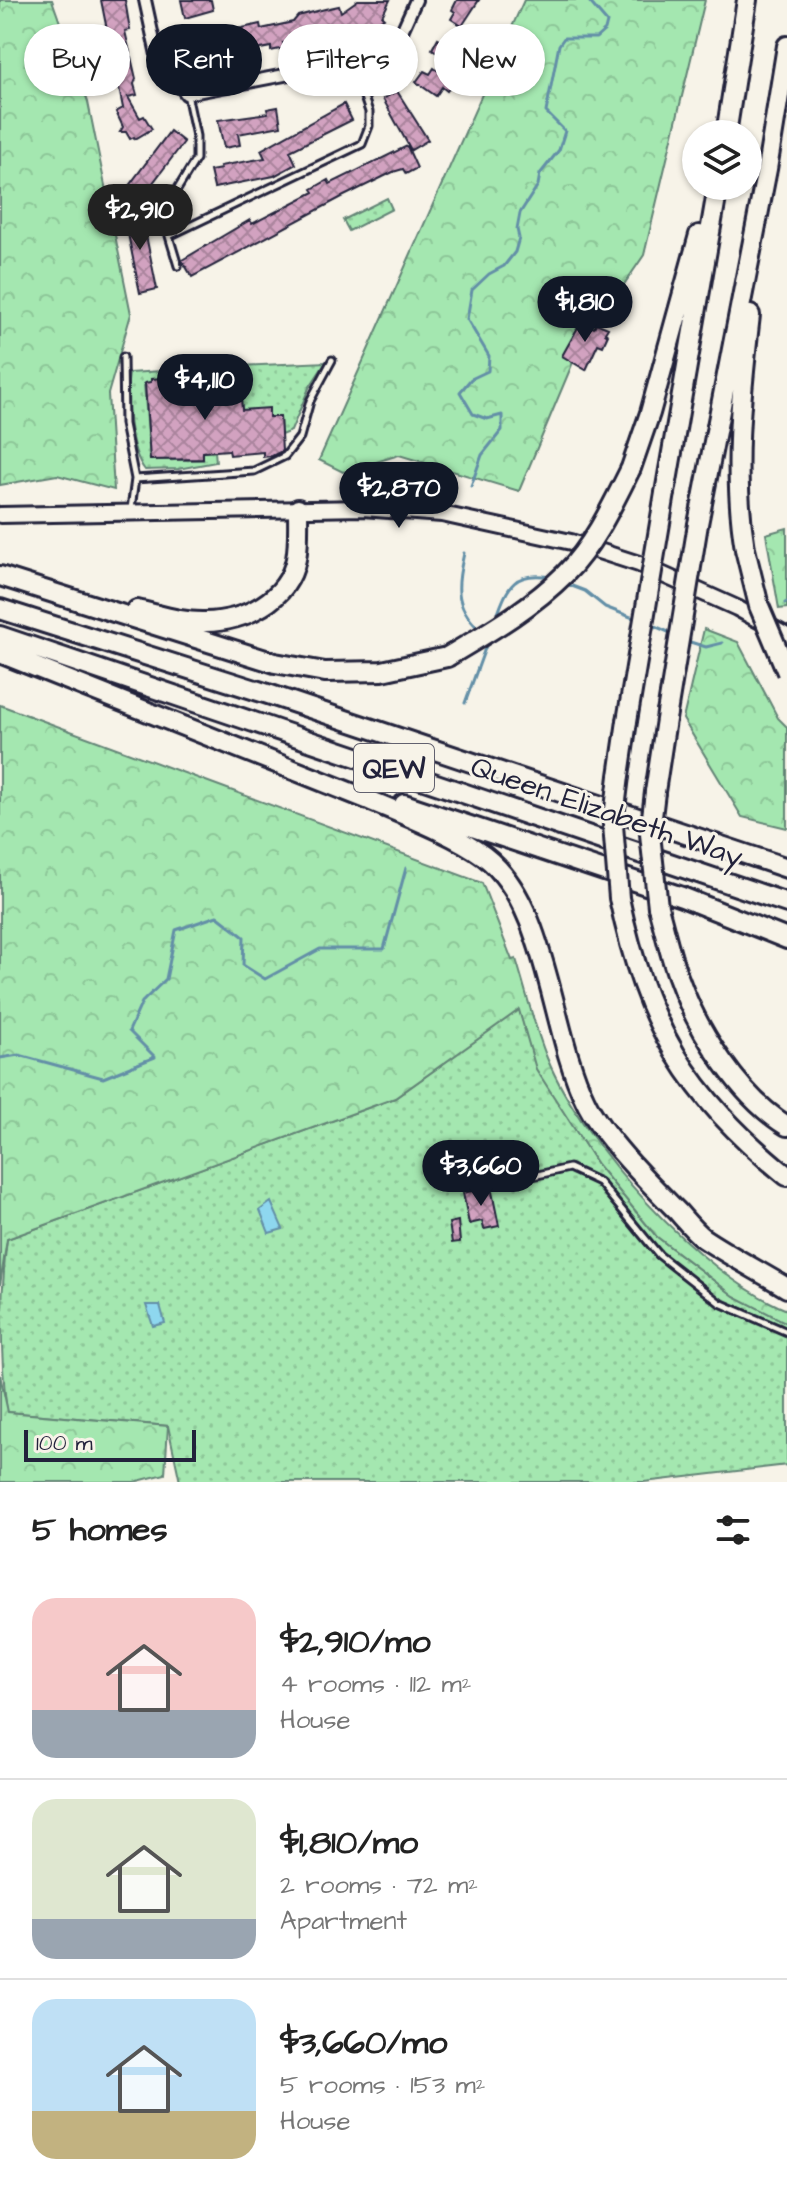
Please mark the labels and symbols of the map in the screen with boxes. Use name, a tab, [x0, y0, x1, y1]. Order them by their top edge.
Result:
pin: $2,910	[75, 184, 205, 252]
pin: $1,810	[520, 276, 650, 344]
pin: $4,110	[140, 354, 270, 422]
pin: $2,870	[334, 462, 464, 530]
road number: QEW	[354, 744, 434, 792]
street label: Queen Elizabeth Way	[465, 746, 748, 879]
pin: $3,660	[416, 1140, 546, 1208]
scale bar	[24, 1426, 196, 1462]

